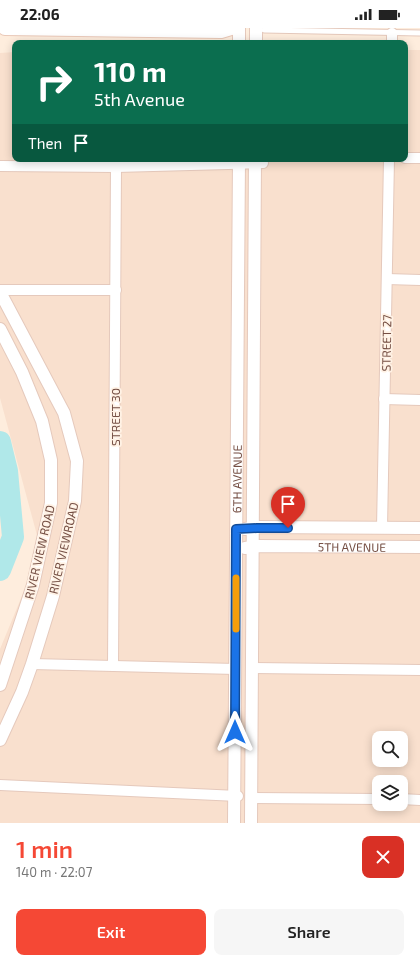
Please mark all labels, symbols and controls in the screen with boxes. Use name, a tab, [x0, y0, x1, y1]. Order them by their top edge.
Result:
text: 22:06	[20, 5, 60, 23]
text: 110 m	[94, 54, 167, 88]
icon: right	[28, 56, 80, 108]
text: 5th Avenue	[94, 88, 185, 110]
icon: arrive	[70, 132, 92, 154]
text: Then	[28, 134, 62, 152]
street label: STREET 27	[379, 314, 393, 372]
street label: STREET 30	[108, 388, 122, 446]
street label: 6TH AVENUE	[229, 444, 244, 513]
pin	[271, 487, 305, 528]
icon: arrive	[277, 493, 299, 515]
street label: RIVER VIEWROAD	[46, 501, 80, 595]
street label: RIVER VIEW ROAD	[21, 504, 57, 600]
street label: 5TH AVENUE	[318, 539, 386, 554]
position arrow	[214, 711, 256, 753]
map controls	[372, 731, 408, 811]
button: search	[372, 731, 408, 767]
button: layers	[372, 775, 408, 811]
text: 1 min	[16, 834, 73, 863]
button: close	[362, 836, 404, 878]
text: 140 m · 22:07	[16, 864, 92, 880]
button: Exit	[16, 909, 206, 955]
button: Share	[214, 909, 404, 955]

